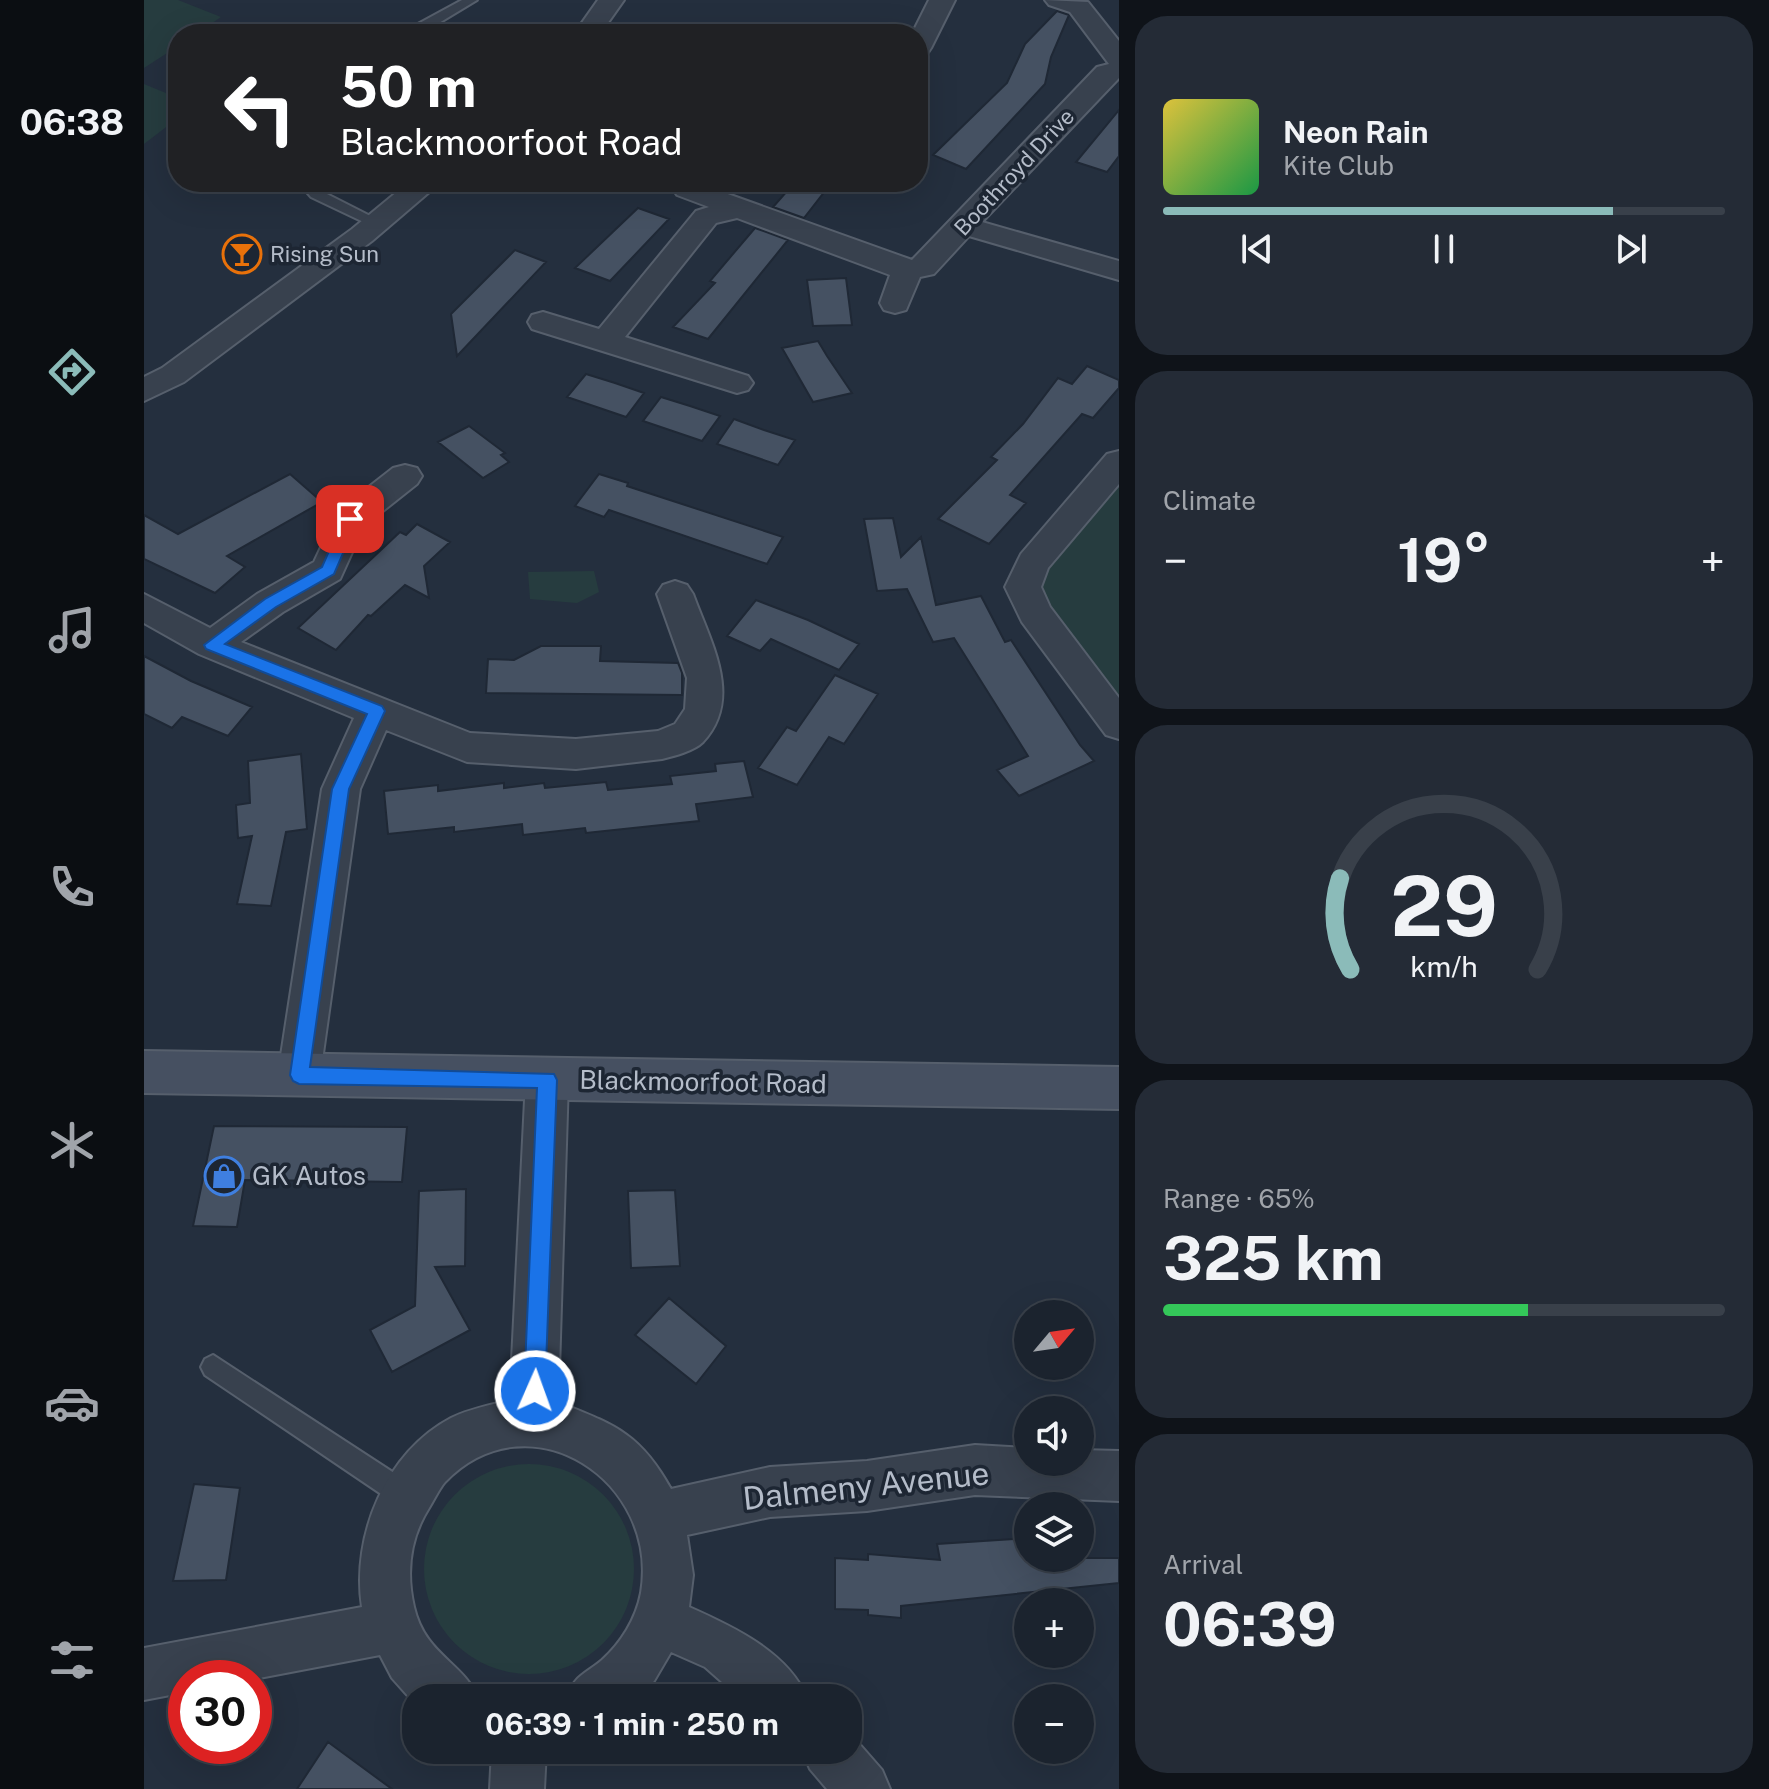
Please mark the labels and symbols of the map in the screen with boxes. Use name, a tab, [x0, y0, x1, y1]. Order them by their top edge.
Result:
street label: Boothroyd Drive	[949, 103, 1079, 241]
bar icon: Rising Sun	[221, 233, 263, 275]
place label: Rising Sun	[270, 241, 379, 267]
pin	[316, 485, 384, 553]
street label: Blackmoorfoot Road	[579, 1064, 827, 1099]
shop icon: GK Autos	[203, 1155, 245, 1197]
place label: GK Autos	[252, 1160, 366, 1191]
north arrow	[1014, 1300, 1094, 1380]
position arrow	[493, 1349, 577, 1433]
street label: Dalmeny Avenue	[741, 1454, 991, 1517]
speed limit sign: 30	[168, 1660, 272, 1764]

